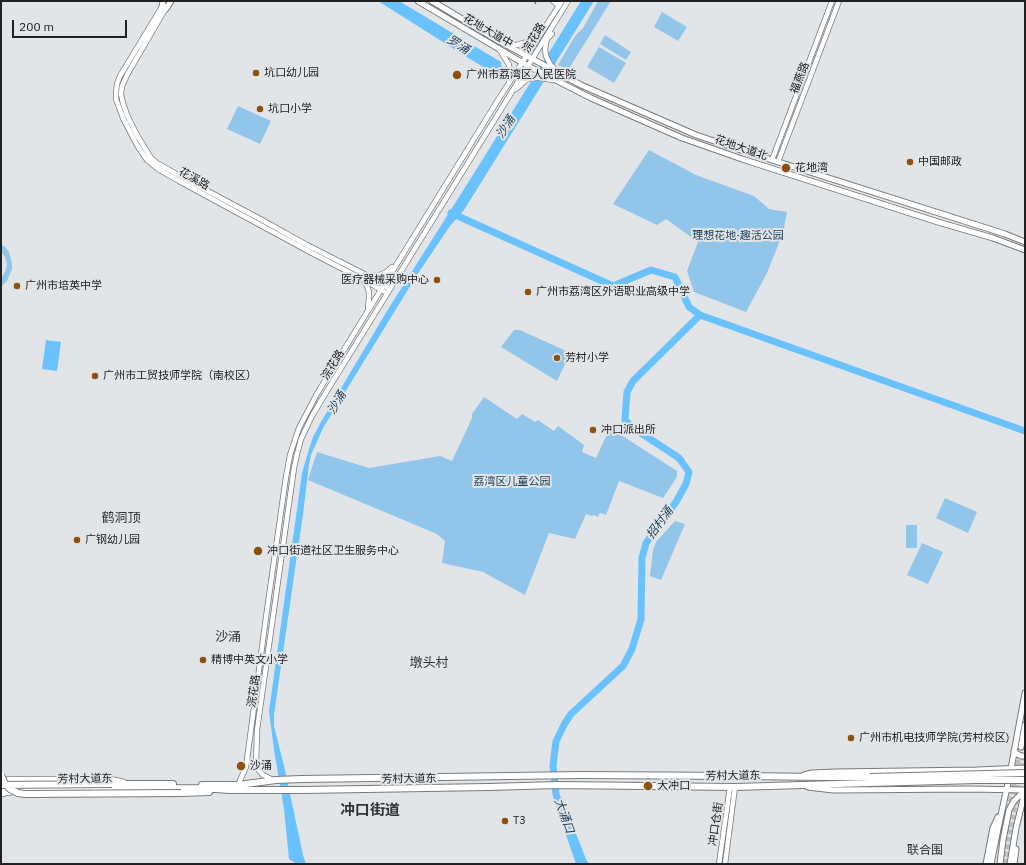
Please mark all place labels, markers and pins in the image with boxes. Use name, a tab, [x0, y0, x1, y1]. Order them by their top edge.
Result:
place label: 坑口幼儿园	[264, 66, 319, 80]
marker: 坑口幼儿园	[251, 68, 261, 78]
place label: 广州市荔湾区人民医院	[466, 68, 576, 82]
marker: 广州市荔湾区人民医院	[451, 69, 463, 81]
place label: 坑口小学	[268, 102, 312, 116]
marker: 坑口小学	[255, 104, 265, 114]
place label: 中国邮政	[918, 155, 962, 169]
marker: 中国邮政	[905, 157, 915, 167]
place label: 花地湾	[795, 161, 828, 175]
marker: 花地湾	[780, 162, 792, 174]
place label: 医疗器械采购中心	[341, 273, 429, 287]
marker: 医疗器械采购中心	[432, 275, 442, 285]
place label: 广州市培英中学	[25, 279, 102, 293]
marker: 广州市培英中学	[12, 281, 22, 291]
place label: 广州市荔湾区外语职业高级中学	[536, 285, 690, 299]
marker: 广州市荔湾区外语职业高级中学	[523, 287, 533, 297]
place label: 芳村小学	[565, 351, 609, 365]
marker: 芳村小学	[552, 353, 562, 363]
place label: 广州市工贸技师学院（南校区）	[103, 369, 257, 383]
marker: 广州市工贸技师学院（南校区）	[90, 371, 100, 381]
place label: 冲口派出所	[601, 423, 656, 437]
marker: 冲口派出所	[588, 425, 598, 435]
place label: 广钢幼儿园	[85, 533, 140, 547]
marker: 广钢幼儿园	[72, 535, 82, 545]
place label: 冲口街道社区卫生服务中心	[267, 544, 399, 558]
marker: 冲口街道社区卫生服务中心	[252, 545, 264, 557]
place label: 精博中英文小学	[211, 653, 288, 667]
marker: 精博中英文小学	[198, 655, 208, 665]
place label: 广州市机电技师学院(芳村校区)	[859, 731, 1009, 745]
marker: 广州市机电技师学院(芳村校区)	[846, 733, 856, 743]
place label: 沙涌	[250, 759, 272, 773]
marker: 沙涌	[235, 760, 247, 772]
place label: 大冲口	[657, 779, 690, 793]
marker: 大冲口	[642, 780, 654, 792]
place label: T3	[513, 814, 526, 828]
marker: T3	[500, 816, 510, 826]

